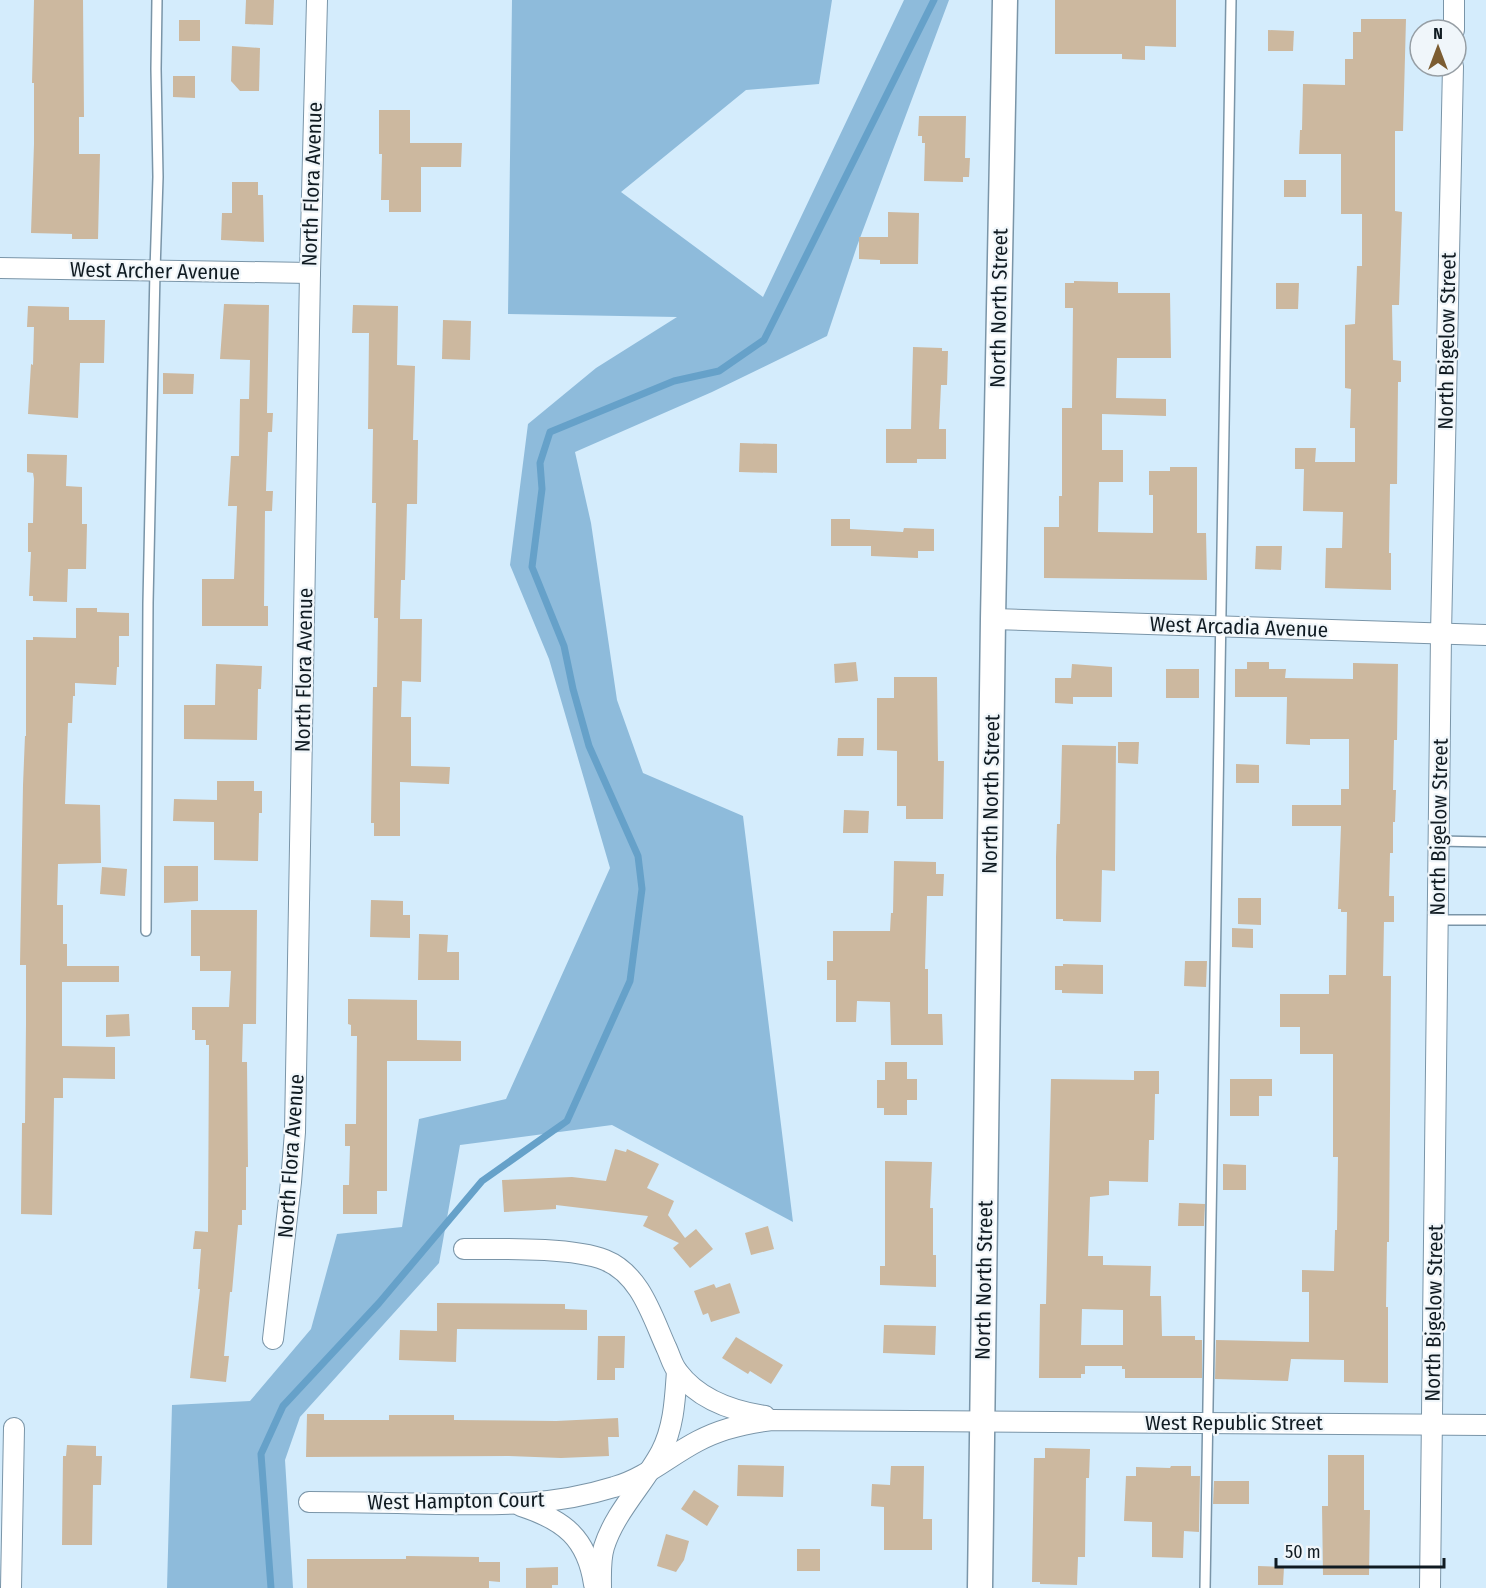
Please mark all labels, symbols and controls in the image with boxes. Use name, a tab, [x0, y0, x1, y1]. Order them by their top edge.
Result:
north arrow	[1408, 18, 1468, 78]
text: N	[1433, 24, 1443, 43]
street label: North Flora Avenue	[296, 101, 328, 267]
street label: North North Street	[985, 228, 1013, 388]
street label: North Bigelow Street	[1432, 252, 1462, 430]
street label: West Archer Avenue	[70, 257, 240, 285]
street label: North Flora Avenue	[290, 588, 318, 752]
street label: West Arcadia Avenue	[1149, 611, 1329, 643]
street label: North North Street	[977, 714, 1005, 874]
street label: North Bigelow Street	[1424, 738, 1454, 916]
street label: North Flora Avenue	[272, 1073, 310, 1239]
street label: North North Street	[970, 1200, 998, 1360]
street label: North Bigelow Street	[1419, 1224, 1449, 1402]
street label: West Republic Street	[1145, 1410, 1323, 1436]
street label: West Hampton Court	[367, 1486, 545, 1516]
scale bar	[1276, 1531, 1444, 1569]
text: 50 m	[1285, 1541, 1321, 1563]

